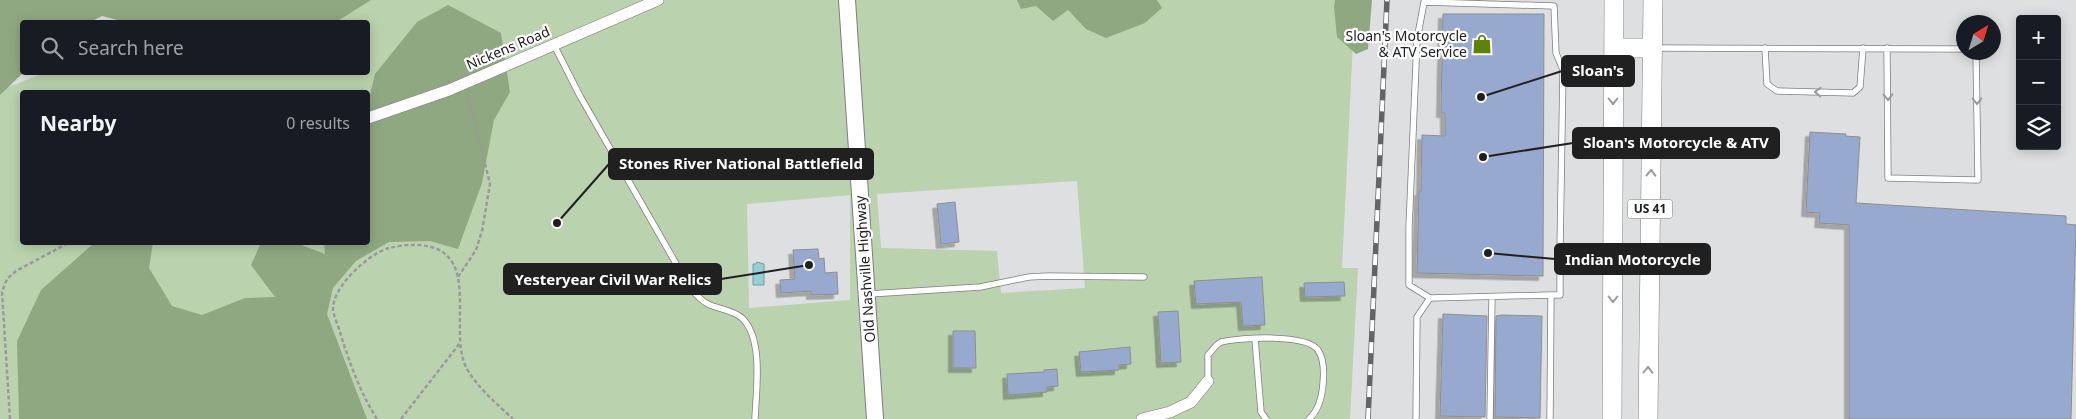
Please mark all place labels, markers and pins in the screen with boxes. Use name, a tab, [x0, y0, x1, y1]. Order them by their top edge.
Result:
place label: Sloan's Motorcycle & ATV Service	[1346, 26, 1467, 61]
shop icon: Sloan's Motorcycle & ATV Service	[1471, 33, 1493, 55]
callout: Sloan's	[1562, 56, 1634, 86]
callout: Sloan's Motorcycle & ATV	[1573, 128, 1779, 158]
callout: Stones River National Battlefield	[609, 149, 873, 179]
callout: Indian Motorcycle	[1555, 244, 1710, 274]
callout: Yesteryear Civil War Relics	[504, 264, 721, 294]

